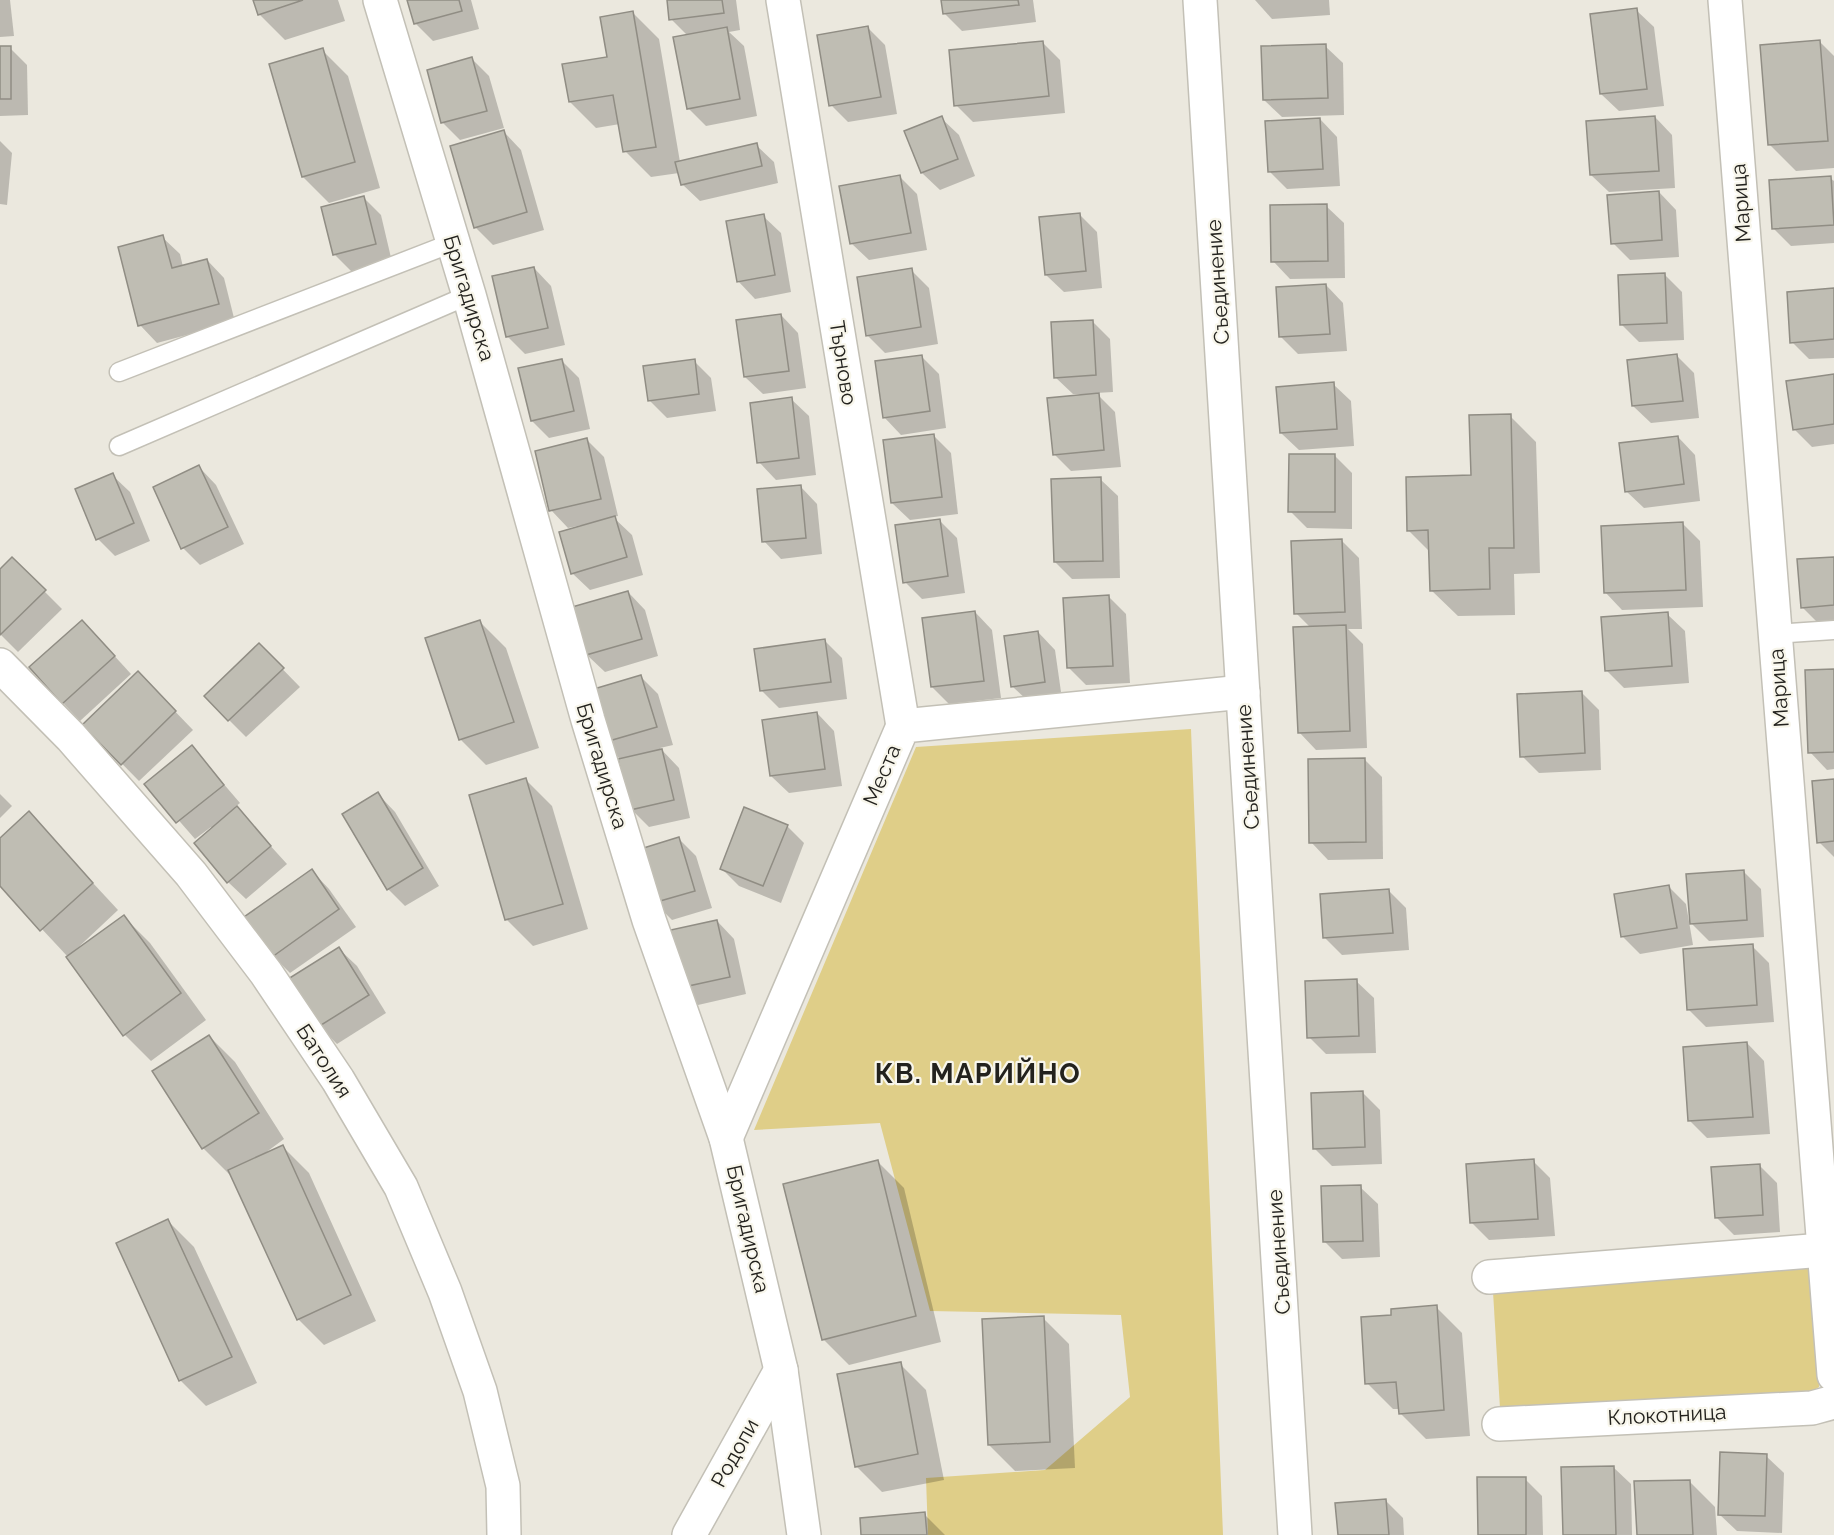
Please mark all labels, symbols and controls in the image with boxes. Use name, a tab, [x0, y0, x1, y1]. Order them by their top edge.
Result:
street label: Марица	[1725, 163, 1756, 243]
street label: Съединение	[1201, 219, 1234, 345]
street label: Бригадирска	[438, 232, 501, 364]
street label: Търново	[824, 319, 862, 407]
street label: Марица	[1763, 648, 1794, 728]
street label: Бригадирска	[571, 700, 634, 832]
street label: Съединение	[1231, 704, 1264, 830]
street label: Места	[858, 741, 905, 809]
street label: Батолия	[291, 1019, 357, 1102]
district label: КВ. МАРИЙНО	[875, 1057, 1081, 1089]
street label: Бригадирска	[722, 1162, 775, 1295]
street label: Съединение	[1262, 1189, 1295, 1315]
street label: Клокотница	[1607, 1399, 1727, 1430]
street label: Родопи	[706, 1414, 764, 1491]

